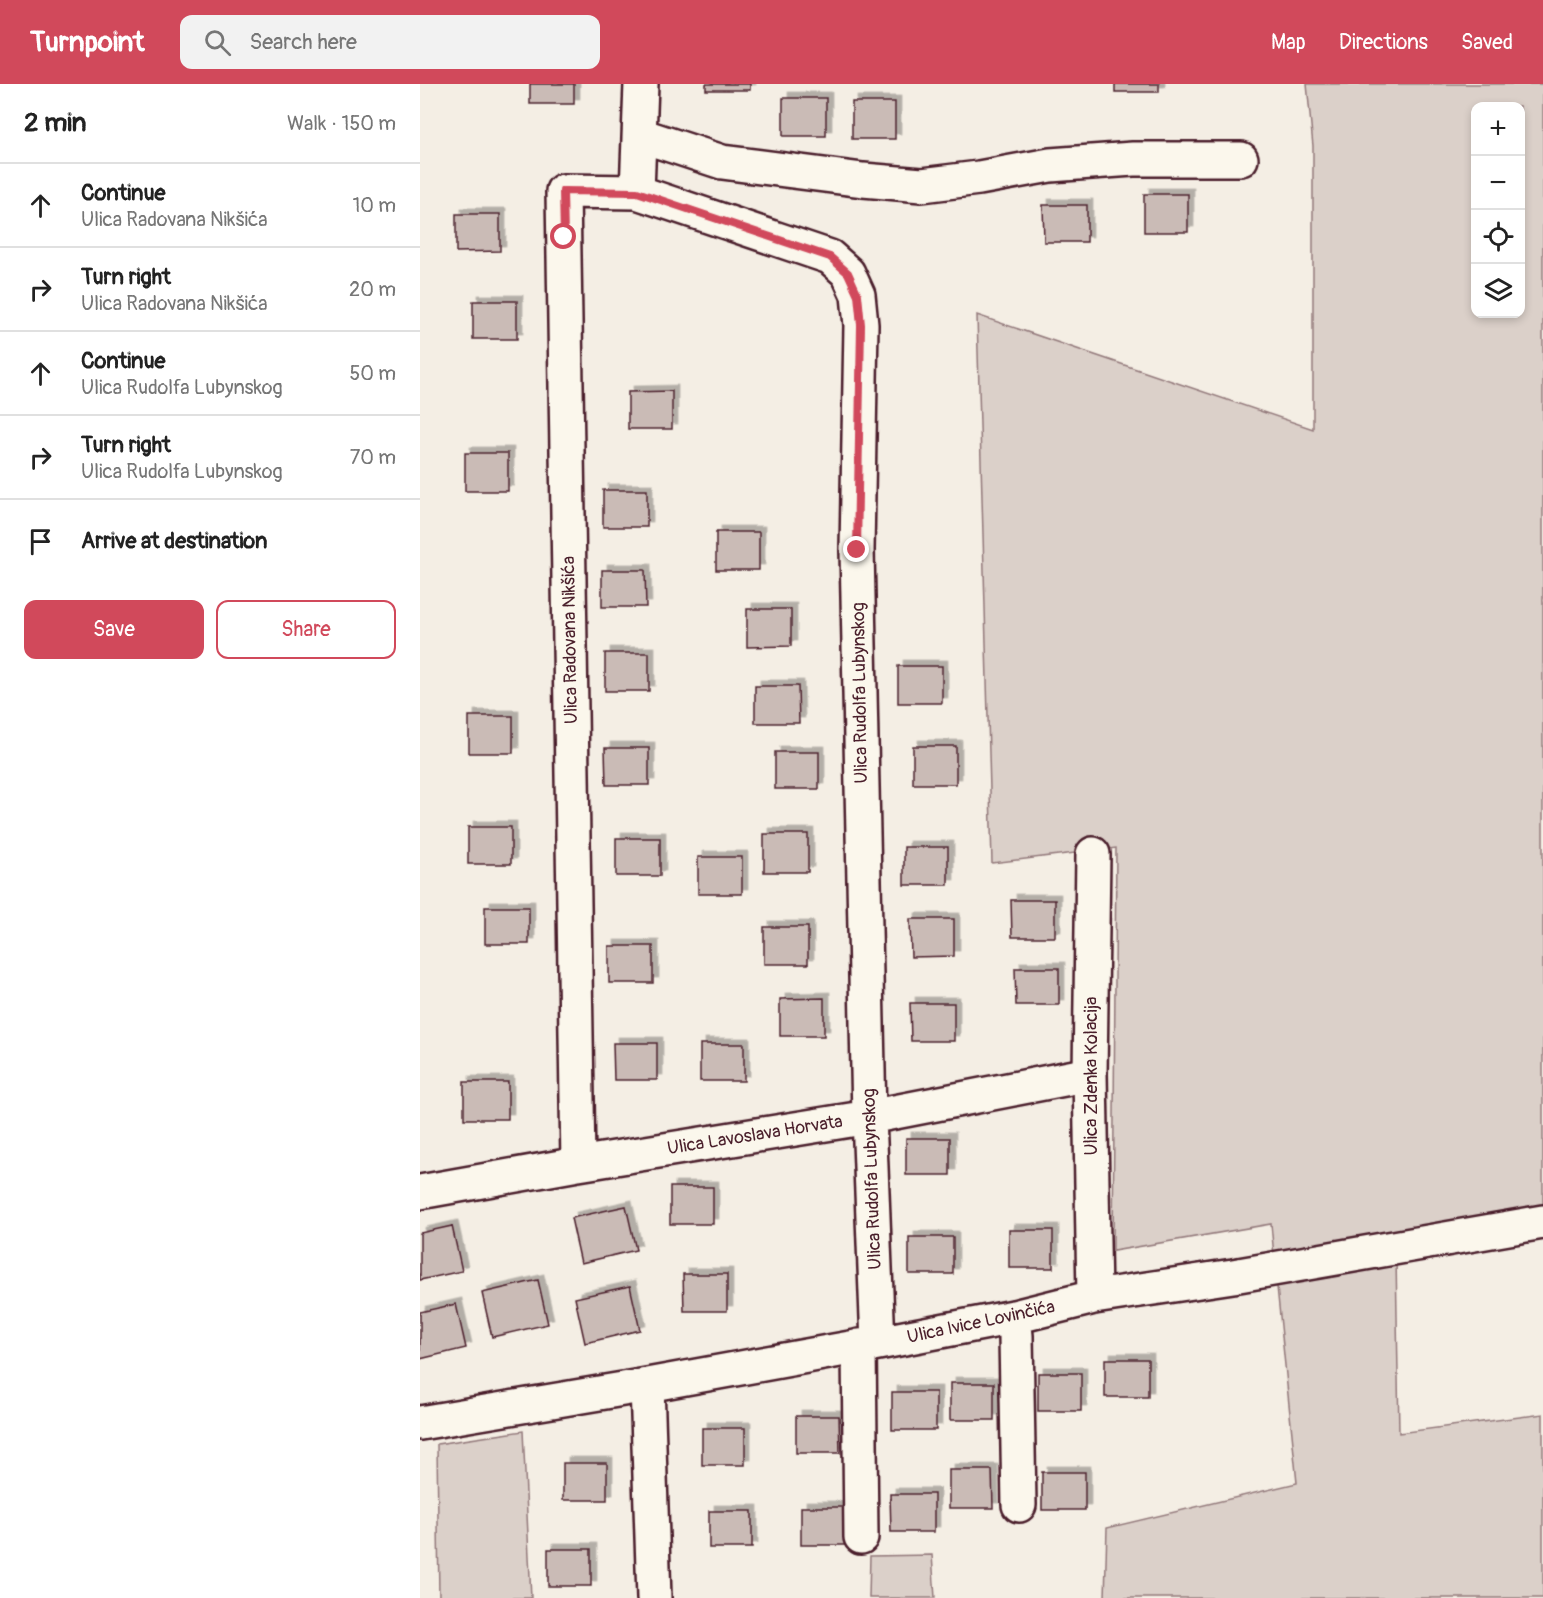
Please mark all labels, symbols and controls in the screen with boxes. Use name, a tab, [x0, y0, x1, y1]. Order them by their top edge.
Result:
search box	[180, 15, 600, 69]
text: Turnpoint	[30, 25, 144, 60]
icon: search	[201, 26, 234, 59]
text: Search here	[249, 28, 357, 56]
text: Map	[1271, 29, 1306, 56]
text: Directions	[1339, 29, 1428, 56]
text: Saved	[1461, 29, 1513, 56]
map controls	[1471, 102, 1525, 318]
button: +	[1471, 102, 1525, 156]
text: 2 min	[24, 107, 86, 139]
text: Walk · 150 m	[287, 111, 396, 136]
button: −	[1471, 156, 1525, 210]
text: Continue	[81, 179, 165, 207]
icon: ahead	[24, 189, 57, 222]
text: 10 m	[352, 193, 396, 218]
text: Ulica Radovana Nikšića	[81, 207, 268, 232]
button: locate	[1471, 210, 1525, 264]
route start	[550, 223, 576, 249]
text: Turn right	[81, 263, 171, 291]
button: layers	[1471, 264, 1525, 318]
icon: right	[24, 273, 57, 306]
text: 20 m	[349, 277, 396, 302]
text: Ulica Radovana Nikšića	[81, 291, 268, 316]
text: Continue	[81, 347, 165, 375]
icon: ahead	[24, 357, 57, 390]
text: 50 m	[349, 361, 396, 386]
text: Ulica Rudolfa Lubynskog	[81, 375, 283, 400]
text: Turn right	[81, 431, 171, 459]
icon: right	[24, 441, 57, 474]
text: 70 m	[350, 445, 396, 470]
text: Ulica Rudolfa Lubynskog	[81, 459, 283, 484]
icon: arrive	[24, 525, 57, 558]
text: Arrive at destination	[81, 527, 267, 555]
route end	[843, 536, 869, 562]
street label: Ulica Radovana Nikšića	[557, 556, 583, 724]
button: Save	[24, 600, 204, 659]
button: Share	[216, 600, 396, 659]
street label: Ulica Rudolfa Lubynskog	[847, 602, 873, 784]
street label: Ulica Zdenka Kolacija	[1080, 997, 1103, 1155]
street label: Ulica Rudolfa Lubynskog	[857, 1088, 887, 1270]
street label: Ulica Lavoslava Horvata	[666, 1110, 844, 1160]
street label: Ulica Ivice Lovinčića	[905, 1295, 1057, 1349]

